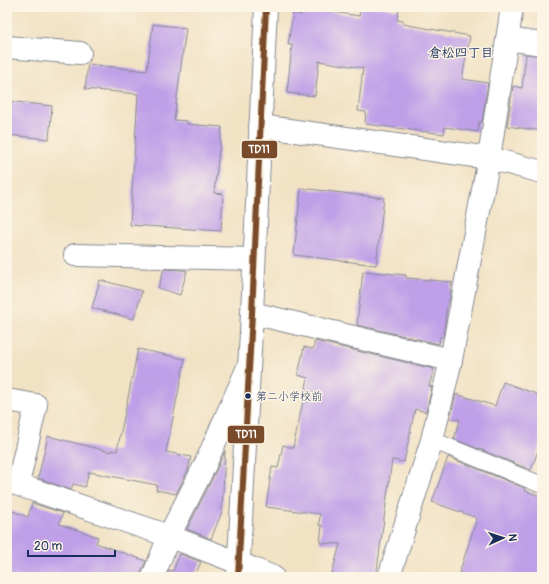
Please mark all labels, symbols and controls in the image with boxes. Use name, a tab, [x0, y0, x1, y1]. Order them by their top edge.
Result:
district label: 倉松四丁目	[428, 45, 494, 61]
line badge: TD11	[241, 140, 278, 159]
text: TD11	[247, 143, 270, 156]
place label: 第二小学校前	[256, 390, 322, 403]
marker: 第二小学校前	[243, 391, 253, 401]
line badge: TD11	[227, 425, 265, 444]
text: TD11	[234, 428, 257, 441]
north arrow	[483, 518, 523, 558]
scale bar	[28, 532, 115, 558]
text: N	[506, 533, 519, 542]
text: 20 m	[34, 539, 63, 554]

